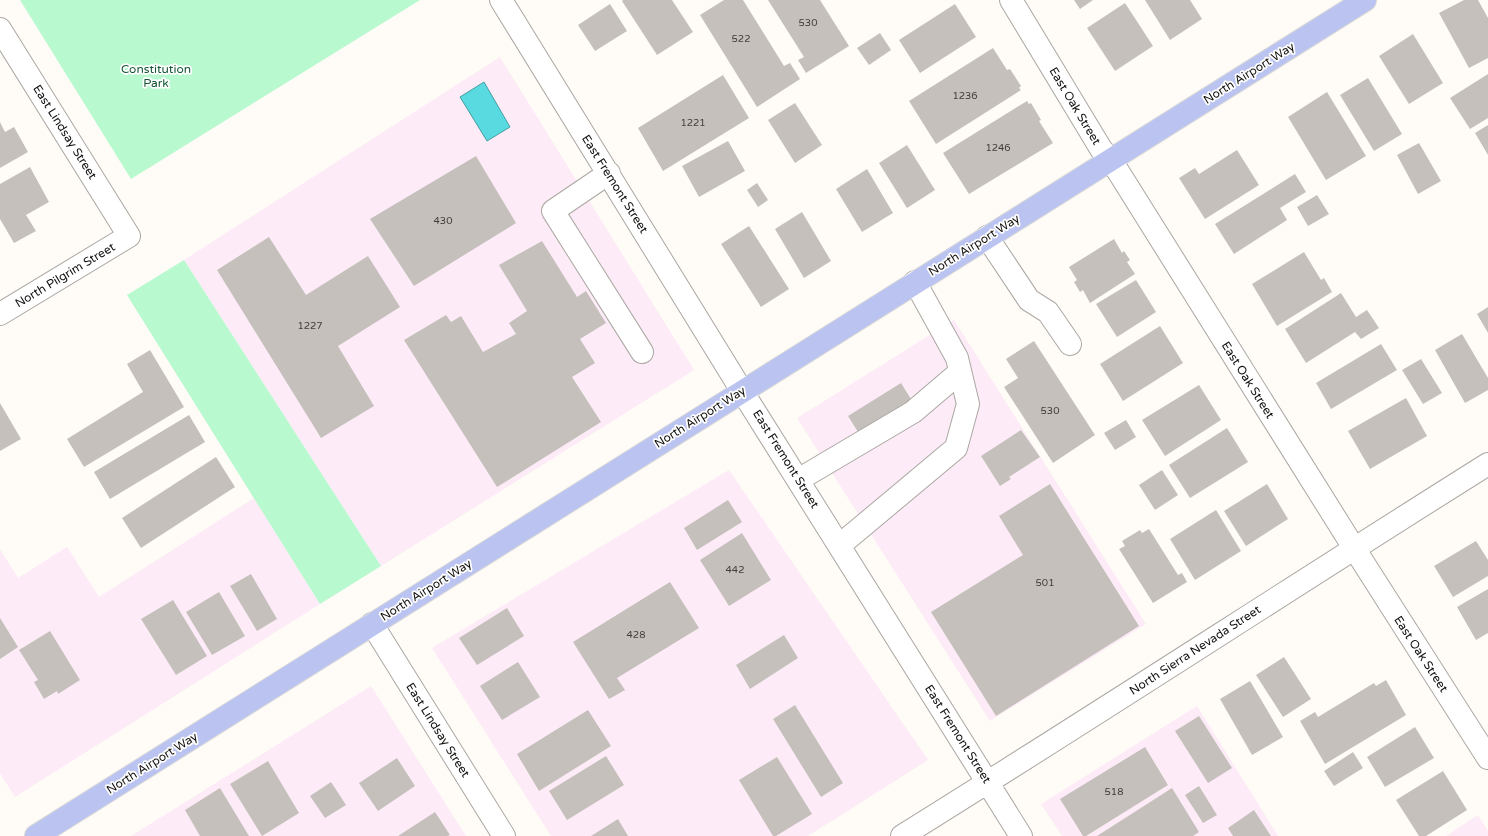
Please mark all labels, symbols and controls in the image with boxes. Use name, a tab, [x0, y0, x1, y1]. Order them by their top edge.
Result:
house number: 530	[799, 17, 817, 29]
house number: 522	[732, 33, 750, 45]
street label: North Airport Way	[1201, 39, 1298, 107]
park label: Constitution Park	[121, 62, 191, 90]
street label: East Oak Street	[1046, 65, 1104, 148]
street label: East Lindsay Street	[30, 82, 100, 182]
house number: 1236	[952, 90, 978, 102]
house number: 1221	[680, 117, 706, 129]
street label: East Fremont Street	[579, 132, 651, 236]
house number: 1246	[985, 142, 1011, 154]
street label: North Airport Way	[926, 211, 1023, 279]
house number: 430	[434, 215, 452, 227]
street label: North Pilgrim Street	[13, 239, 118, 310]
house number: 1227	[297, 320, 323, 332]
street label: East Oak Street	[1219, 339, 1277, 421]
street label: North Airport Way	[652, 383, 749, 451]
house number: 530	[1041, 405, 1059, 417]
street label: East Fremont Street	[750, 407, 822, 511]
street label: North Airport Way	[378, 556, 475, 624]
house number: 442	[726, 564, 744, 576]
house number: 501	[1036, 577, 1054, 589]
street label: North Sierra Nevada Street	[1127, 602, 1264, 698]
street label: East Oak Street	[1391, 613, 1451, 695]
house number: 428	[627, 629, 645, 641]
street label: East Lindsay Street	[403, 680, 473, 780]
street label: East Fremont Street	[922, 682, 994, 786]
street label: North Airport Way	[104, 729, 201, 797]
house number: 518	[1105, 786, 1123, 798]

